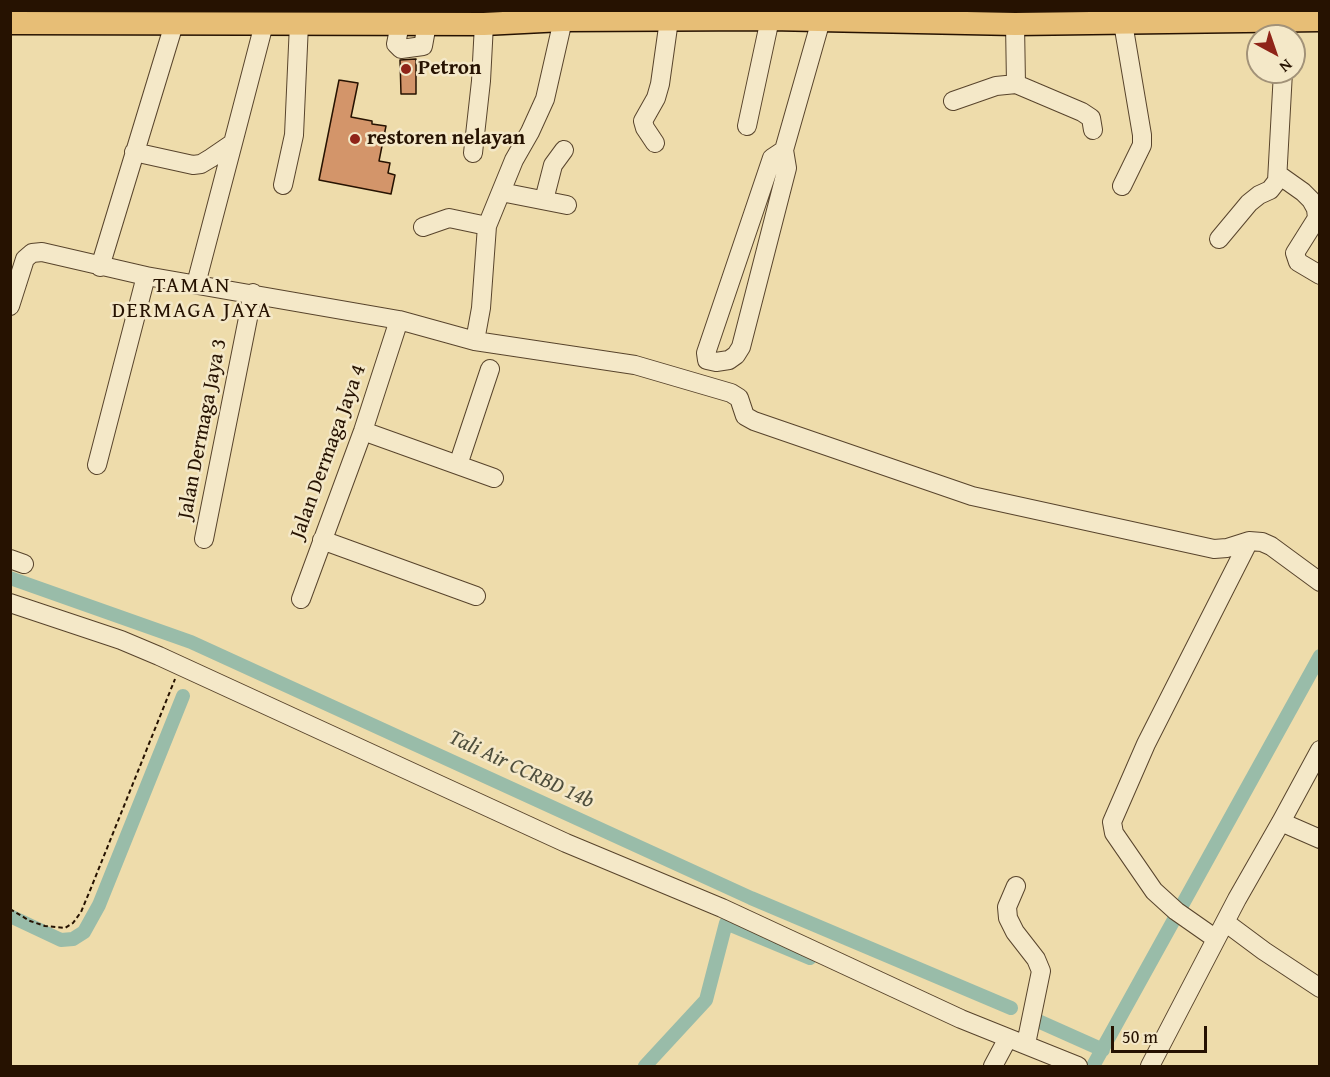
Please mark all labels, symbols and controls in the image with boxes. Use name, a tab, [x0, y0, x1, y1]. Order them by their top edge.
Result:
north arrow	[1246, 24, 1306, 84]
text: N	[1274, 54, 1298, 79]
place label: Petron	[418, 56, 481, 82]
marker: Petron	[399, 62, 413, 76]
place label: restoren nelayan	[367, 126, 525, 152]
marker: restoren nelayan	[348, 132, 362, 146]
district label: TAMAN DERMAGA JAYA	[112, 273, 272, 324]
street label: Jalan Dermaga Jaya 3	[173, 337, 233, 521]
street label: Jalan Dermaga Jaya 4	[286, 361, 372, 543]
water label: Tali Air CCRBD 14b	[444, 725, 598, 815]
scale bar	[1114, 1014, 1210, 1052]
text: 50 m	[1122, 1023, 1158, 1050]

